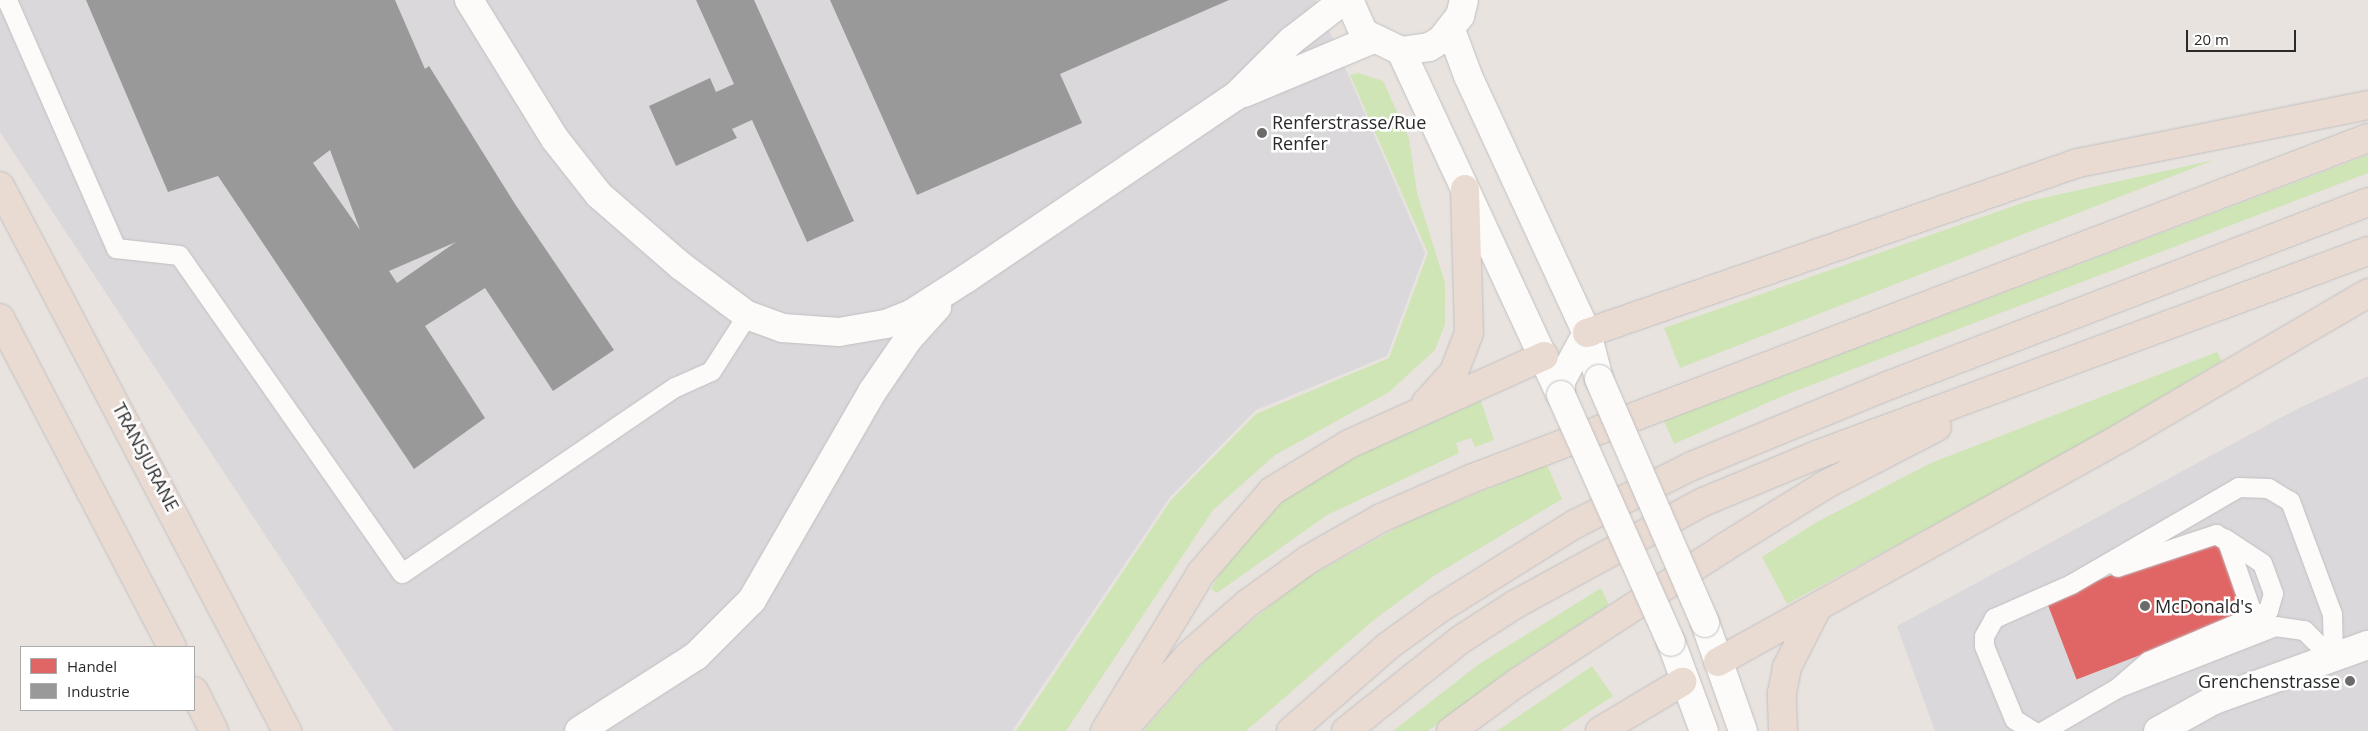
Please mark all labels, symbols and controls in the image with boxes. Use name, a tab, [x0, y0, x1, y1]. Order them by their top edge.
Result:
scale bar	[2188, 20, 2298, 52]
text: 20 m	[2194, 29, 2229, 49]
place label: Renferstrasse/Rue Renfer	[1272, 112, 1426, 154]
marker: Renferstrasse/Rue Renfer	[1256, 127, 1268, 139]
street label: TRANSJURANE	[108, 399, 184, 515]
place label: McDonald's	[2155, 595, 2253, 617]
marker: McDonald's	[2139, 600, 2151, 612]
legend	[20, 646, 195, 711]
text: Handel	[67, 656, 117, 676]
place label: Grenchenstrasse	[2198, 670, 2340, 692]
marker: Grenchenstrasse	[2344, 675, 2356, 687]
text: Industrie	[67, 681, 130, 701]

